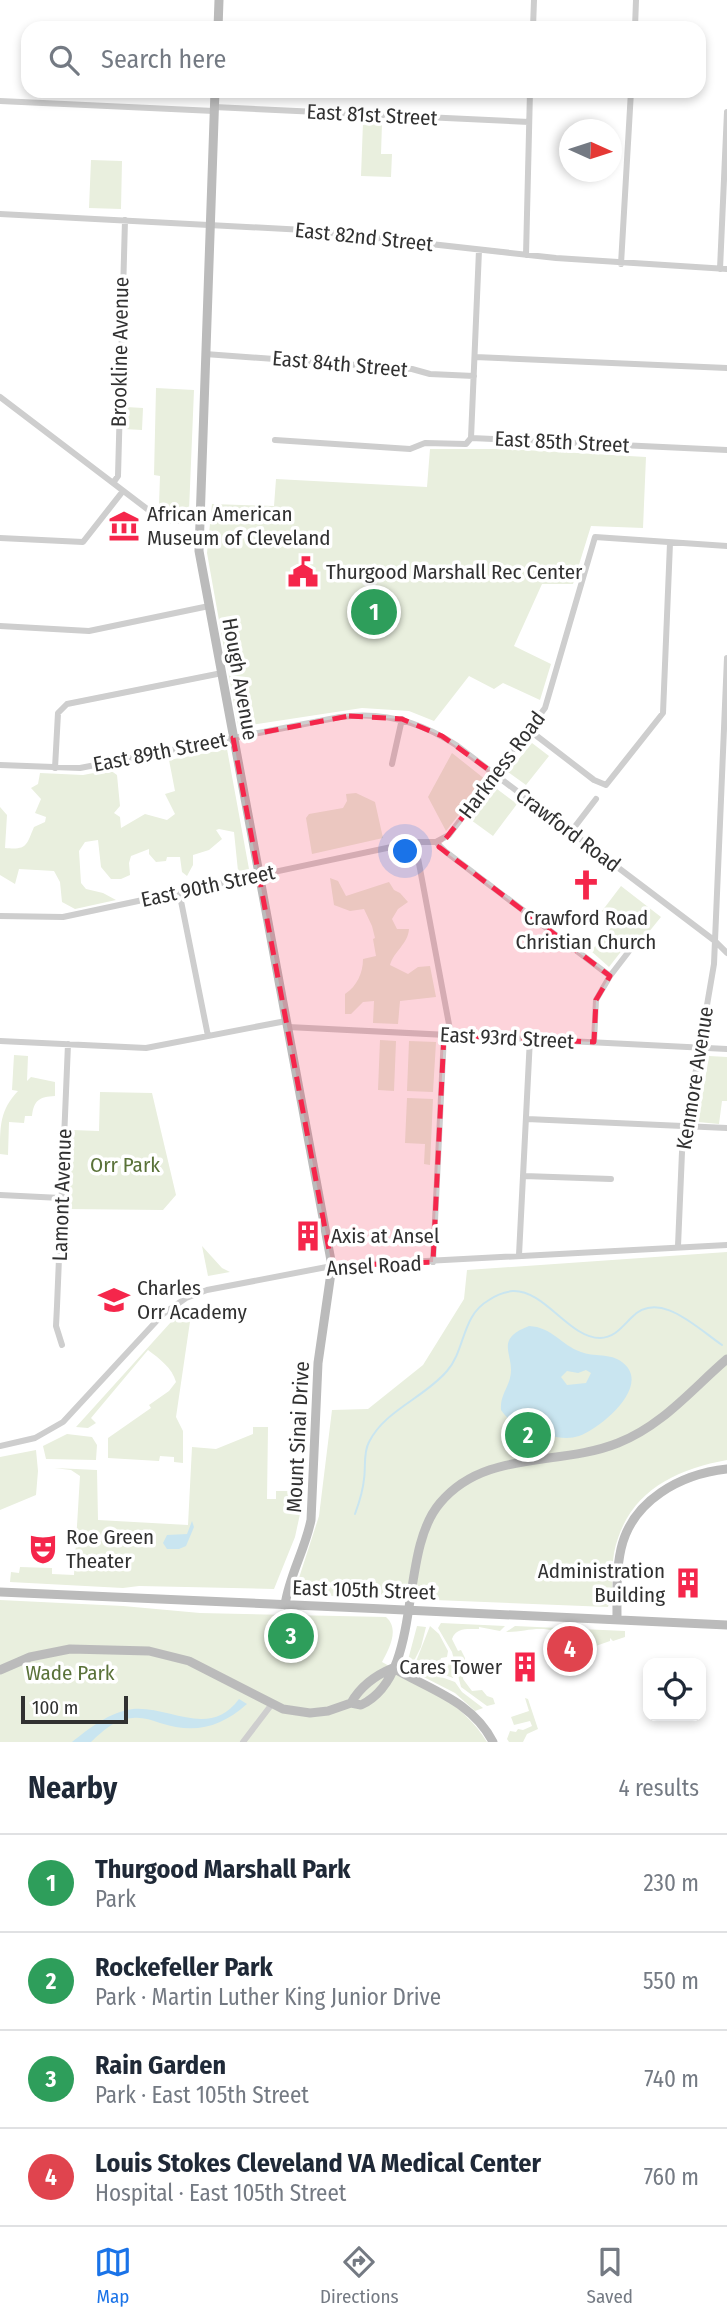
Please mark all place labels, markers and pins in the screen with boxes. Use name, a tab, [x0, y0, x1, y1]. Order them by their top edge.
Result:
place label: African American Museum of Cleveland	[147, 501, 331, 551]
museum icon: African American Museum of Cleveland	[107, 509, 141, 543]
public building icon: Thurgood Marshall Rec Center	[286, 555, 320, 589]
place label: Thurgood Marshall Rec Center	[326, 559, 583, 585]
pin: 1	[351, 586, 397, 638]
church icon: Crawford Road Christian Church	[569, 868, 603, 902]
place label: Crawford Road Christian Church	[516, 905, 656, 955]
building icon: Axis at Ansel	[291, 1219, 325, 1253]
place label: Axis at Ansel	[331, 1223, 440, 1249]
place label: Charles Orr Academy	[137, 1275, 248, 1325]
school or university icon: Charles Orr Academy	[97, 1283, 131, 1317]
pin: 2	[505, 1409, 551, 1461]
place label: Roe Green Theater	[66, 1524, 154, 1574]
theatre icon: Roe Green Theater	[26, 1532, 60, 1566]
place label: Administration Building	[538, 1558, 665, 1608]
building icon: Administration Building	[671, 1566, 705, 1600]
pin: 3	[268, 1610, 314, 1662]
pin: 4	[547, 1623, 593, 1675]
building icon: Cares Tower	[508, 1650, 542, 1684]
place label: Cares Tower	[399, 1654, 503, 1680]

